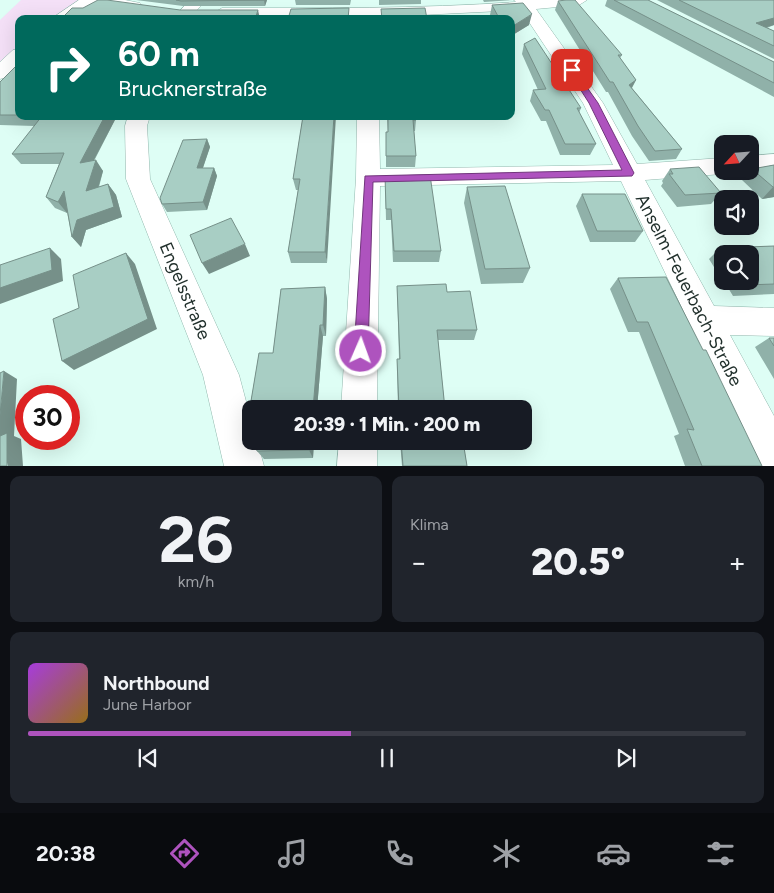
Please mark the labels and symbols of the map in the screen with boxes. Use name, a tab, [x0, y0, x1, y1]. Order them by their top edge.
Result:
pin	[551, 49, 593, 91]
north arrow	[714, 135, 759, 180]
street label: Anselm-Feuerbach-Straße	[631, 190, 747, 390]
street label: Engelsstraße	[155, 239, 215, 343]
position arrow	[334, 324, 386, 376]
speed limit sign: 30	[15, 385, 80, 450]

